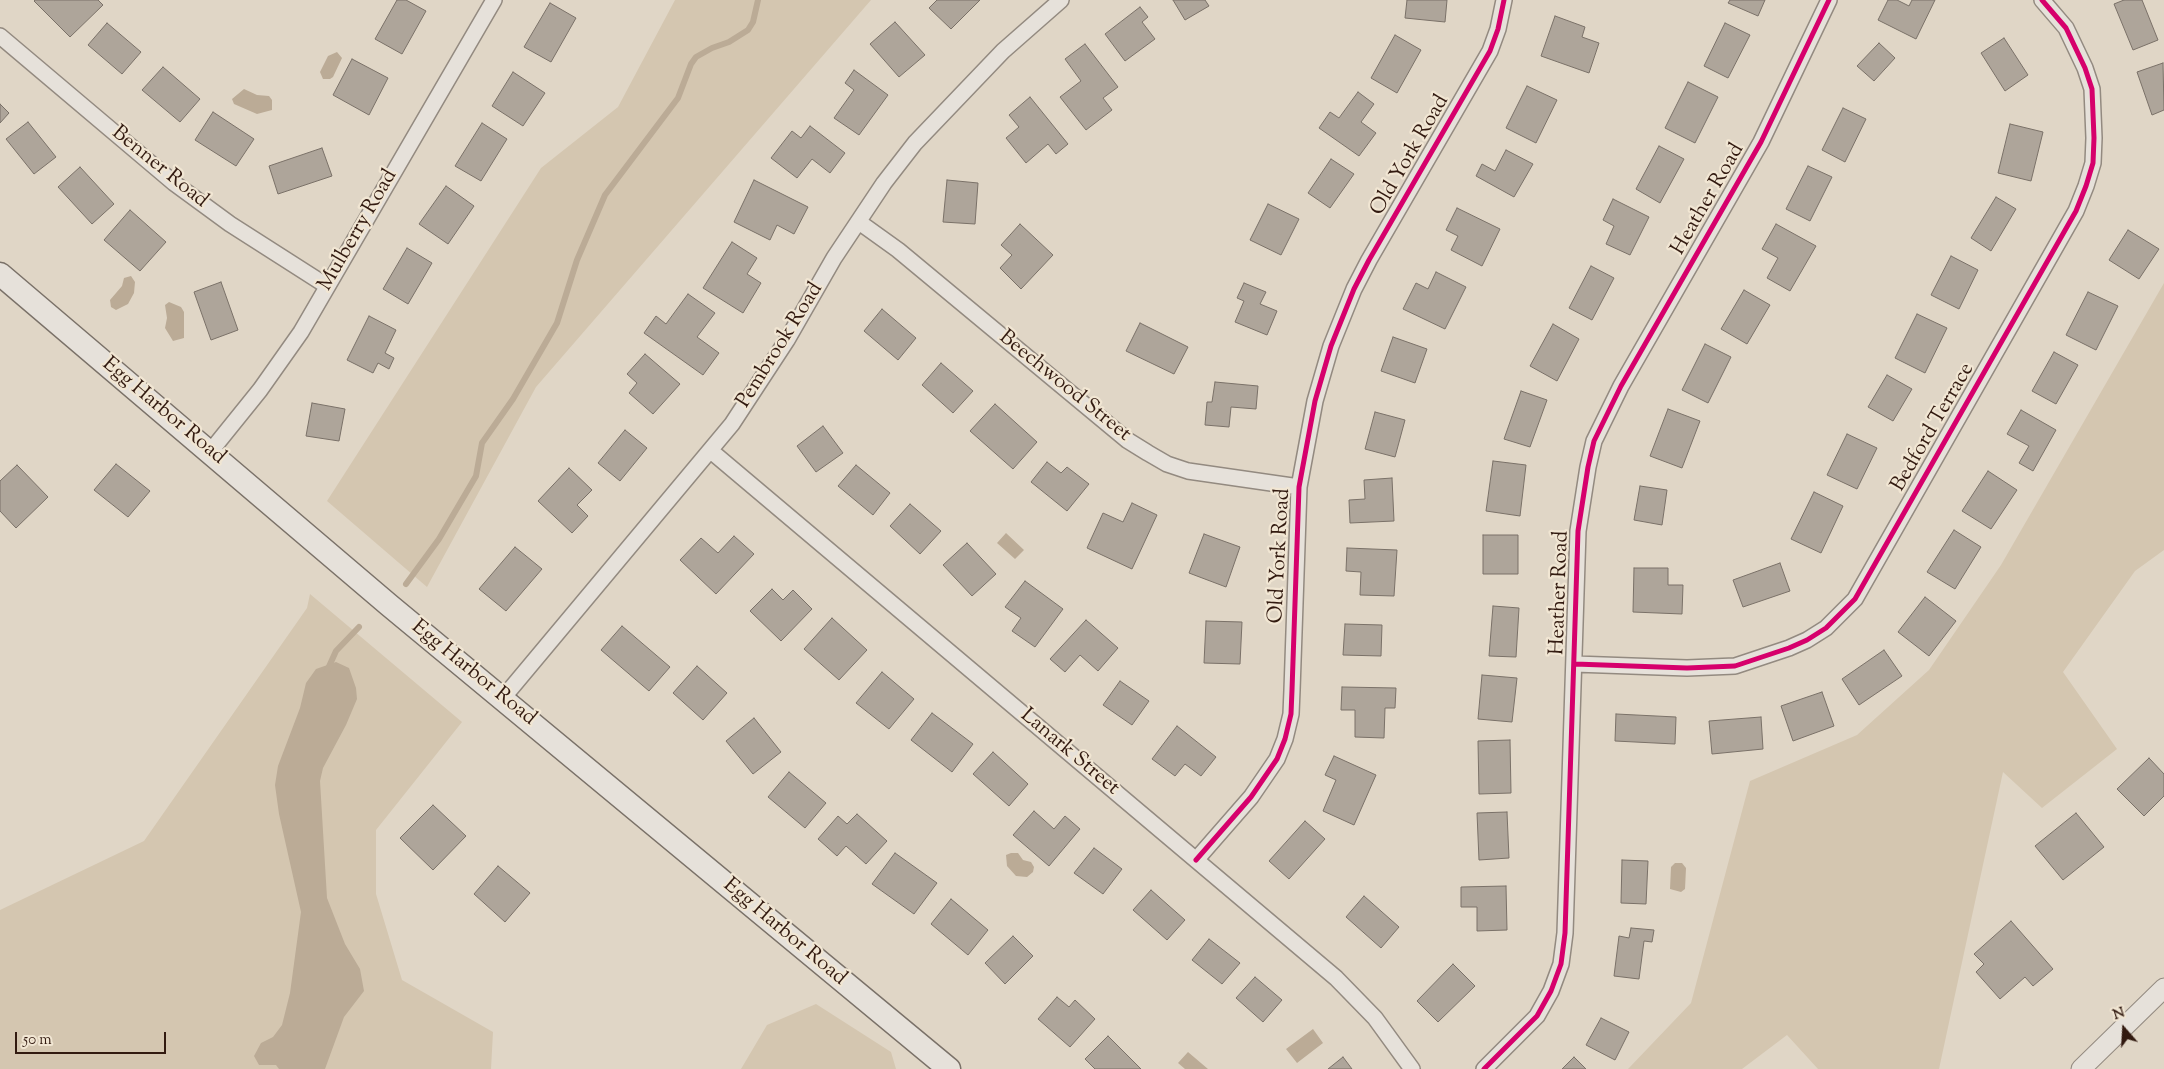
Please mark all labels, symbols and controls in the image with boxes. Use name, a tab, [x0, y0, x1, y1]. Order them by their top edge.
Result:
street label: Old York Road	[1366, 91, 1456, 221]
street label: Benner Road	[106, 121, 212, 215]
street label: Heather Road	[1667, 140, 1751, 260]
street label: Mulberry Road	[314, 166, 404, 296]
street label: Pembrook Road	[732, 279, 830, 413]
street label: Beechwood Street	[993, 326, 1135, 448]
street label: Egg Harbor Road	[96, 353, 230, 471]
street label: Bedford Terrace	[1887, 359, 1981, 497]
street label: Old York Road	[1265, 488, 1297, 624]
street label: Heather Road	[1546, 530, 1576, 656]
street label: Egg Harbor Road	[405, 616, 541, 732]
street label: Lanark Street	[1014, 704, 1124, 802]
street label: Egg Harbor Road	[717, 874, 851, 992]
north arrow	[2099, 1004, 2149, 1054]
text: N	[2111, 1004, 2128, 1026]
scale bar	[18, 1022, 169, 1054]
text: 50 m	[23, 1030, 52, 1051]

